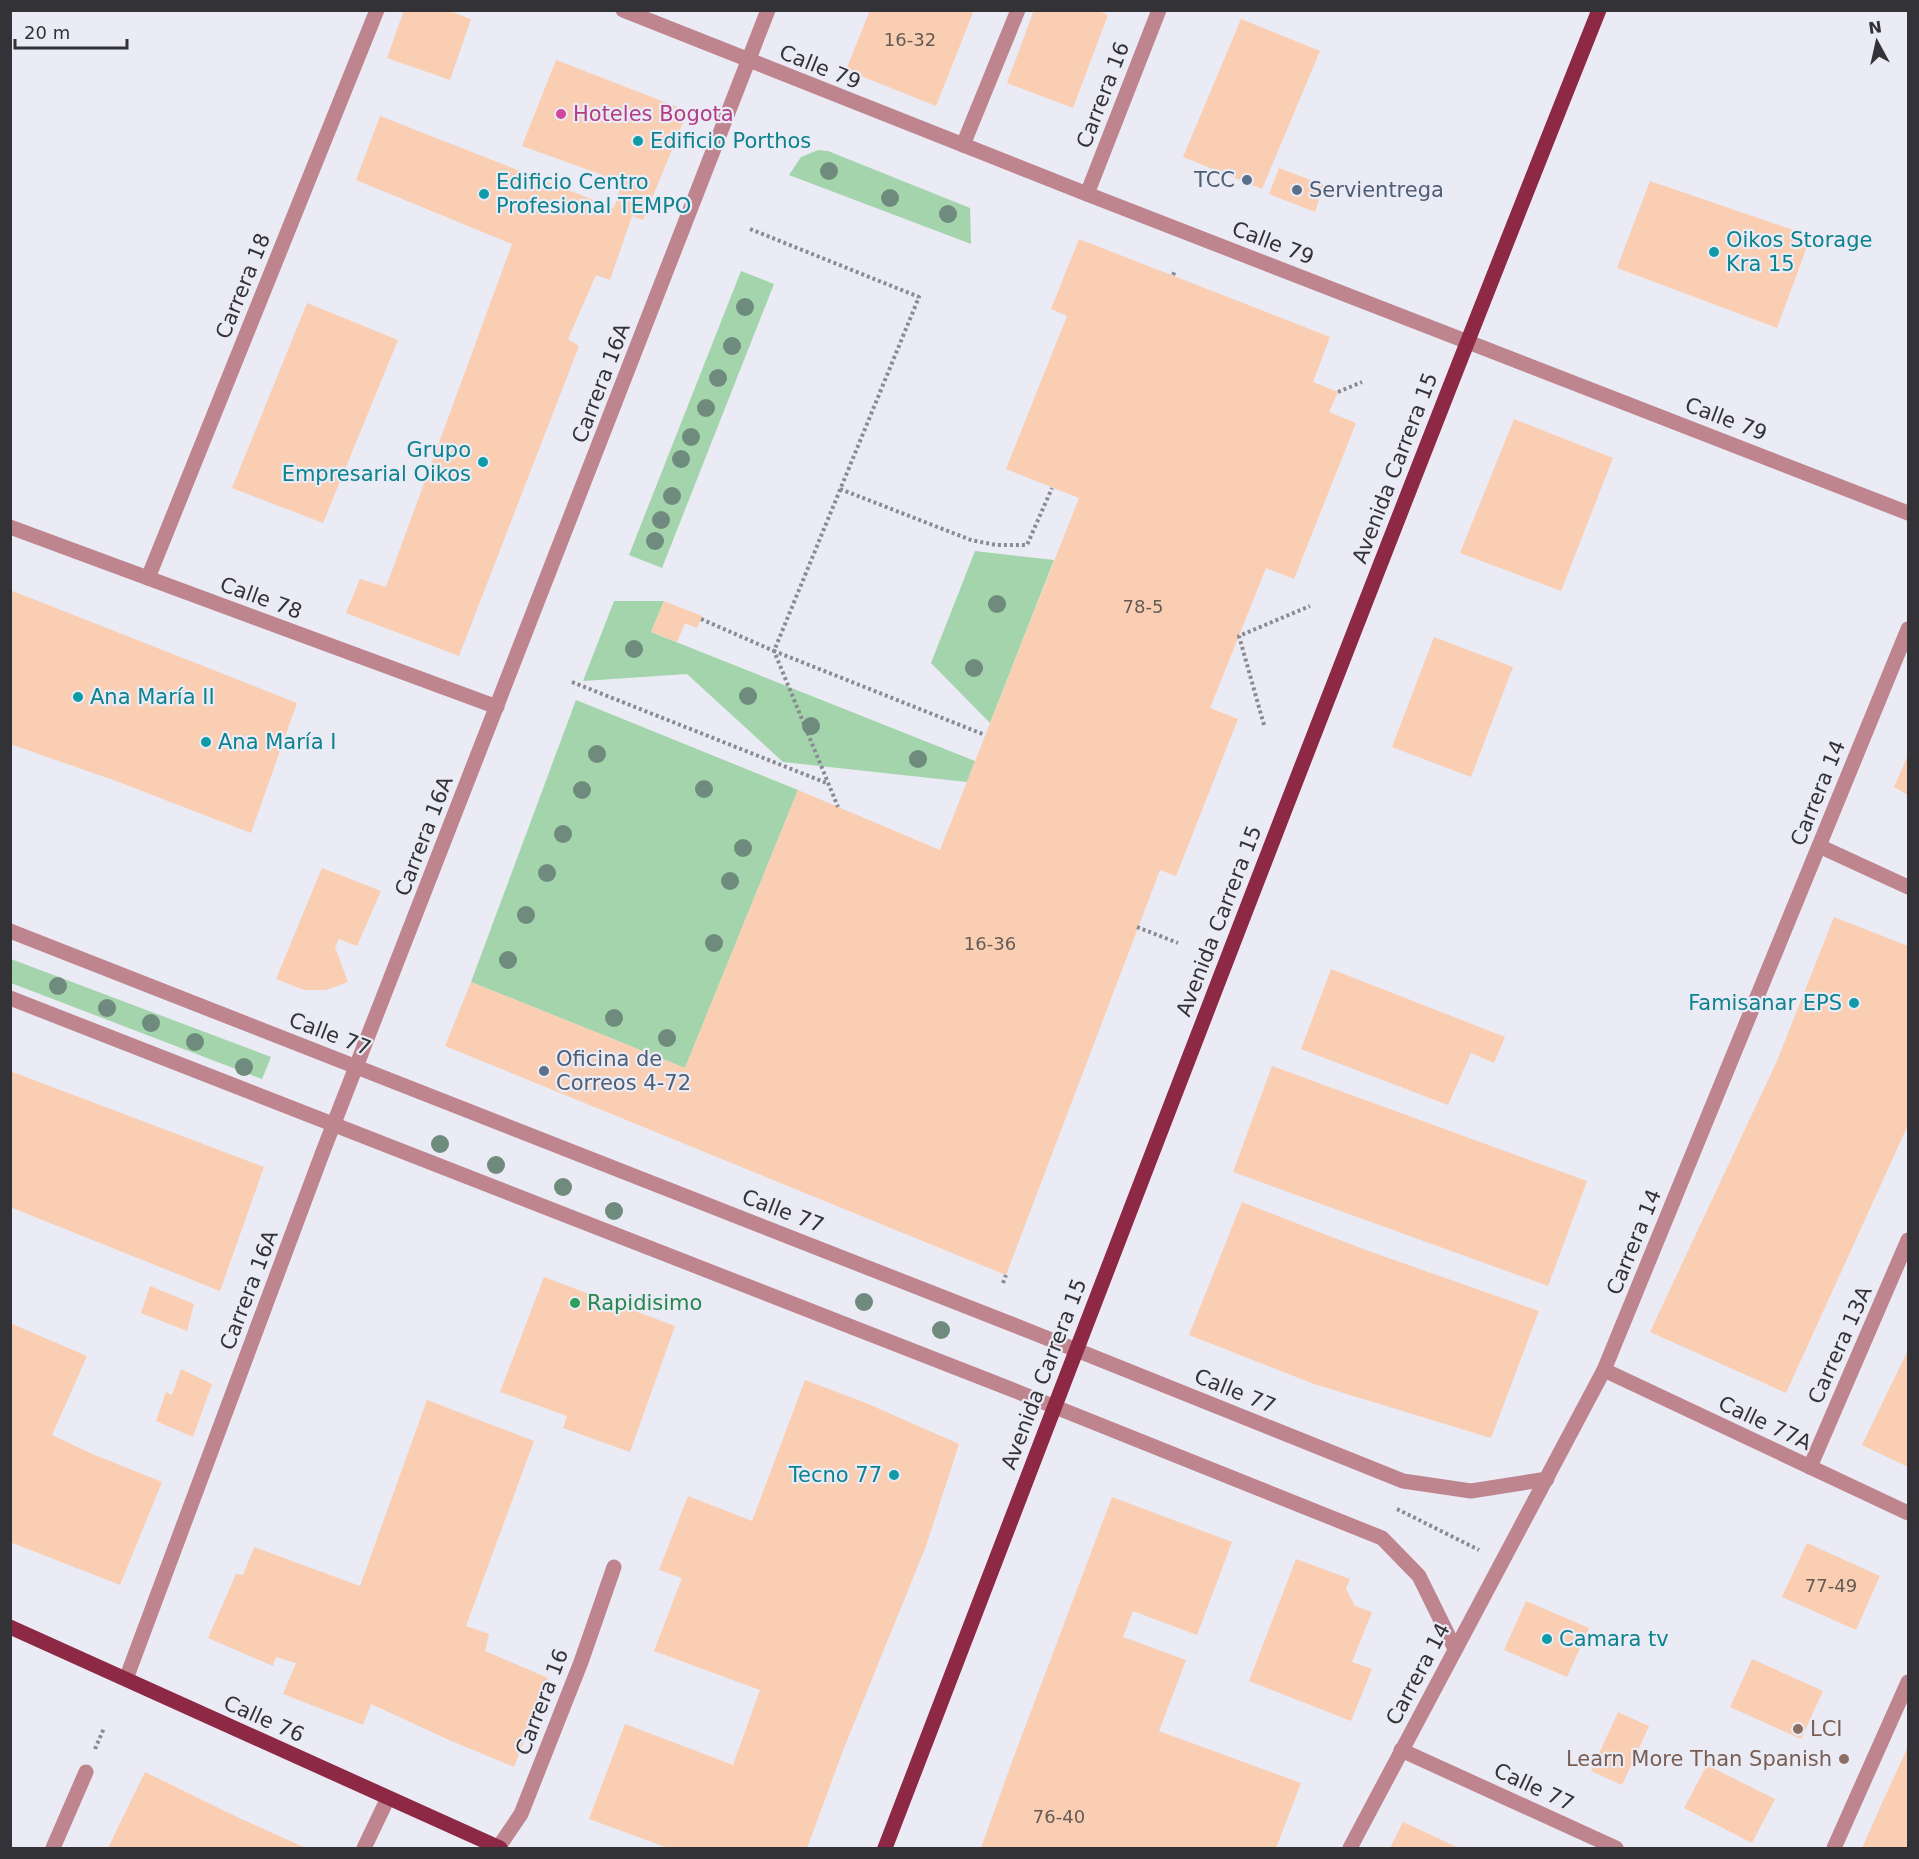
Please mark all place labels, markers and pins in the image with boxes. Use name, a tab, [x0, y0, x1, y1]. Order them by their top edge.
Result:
place label: Hoteles Bogota	[573, 102, 734, 126]
marker: Hoteles Bogota	[554, 107, 568, 121]
place label: Edificio Porthos	[650, 129, 811, 153]
marker: Edificio Porthos	[631, 134, 645, 148]
place label: TCC	[1193, 168, 1235, 192]
place label: Edificio Centro Profesional TEMPO	[496, 170, 691, 218]
marker: TCC	[1240, 173, 1254, 187]
place label: Servientrega	[1309, 178, 1444, 202]
marker: Servientrega	[1290, 183, 1304, 197]
marker: Edificio Centro Profesional TEMPO	[477, 187, 491, 201]
place label: Oikos Storage Kra 15	[1726, 228, 1872, 276]
marker: Oikos Storage Kra 15	[1707, 245, 1721, 259]
place label: Grupo Empresarial Oikos	[282, 438, 471, 486]
marker: Grupo Empresarial Oikos	[476, 455, 490, 469]
place label: Ana María II	[90, 685, 215, 709]
marker: Ana María II	[71, 690, 85, 704]
place label: Ana María I	[218, 730, 336, 754]
marker: Ana María I	[199, 735, 213, 749]
place label: Famisanar EPS	[1688, 991, 1842, 1015]
marker: Famisanar EPS	[1847, 996, 1861, 1010]
place label: Oficina de Correos 4-72	[556, 1047, 691, 1095]
marker: Oficina de Correos 4-72	[537, 1064, 551, 1078]
place label: Rapidisimo	[587, 1291, 702, 1315]
marker: Rapidisimo	[568, 1296, 582, 1310]
place label: Tecno 77	[788, 1463, 882, 1487]
marker: Tecno 77	[887, 1468, 901, 1482]
place label: Camara tv	[1559, 1627, 1669, 1651]
marker: Camara tv	[1540, 1632, 1554, 1646]
place label: LCI	[1810, 1717, 1843, 1741]
marker: LCI	[1791, 1722, 1805, 1736]
place label: Learn More Than Spanish	[1566, 1747, 1832, 1771]
marker: Learn More Than Spanish	[1837, 1752, 1851, 1766]

